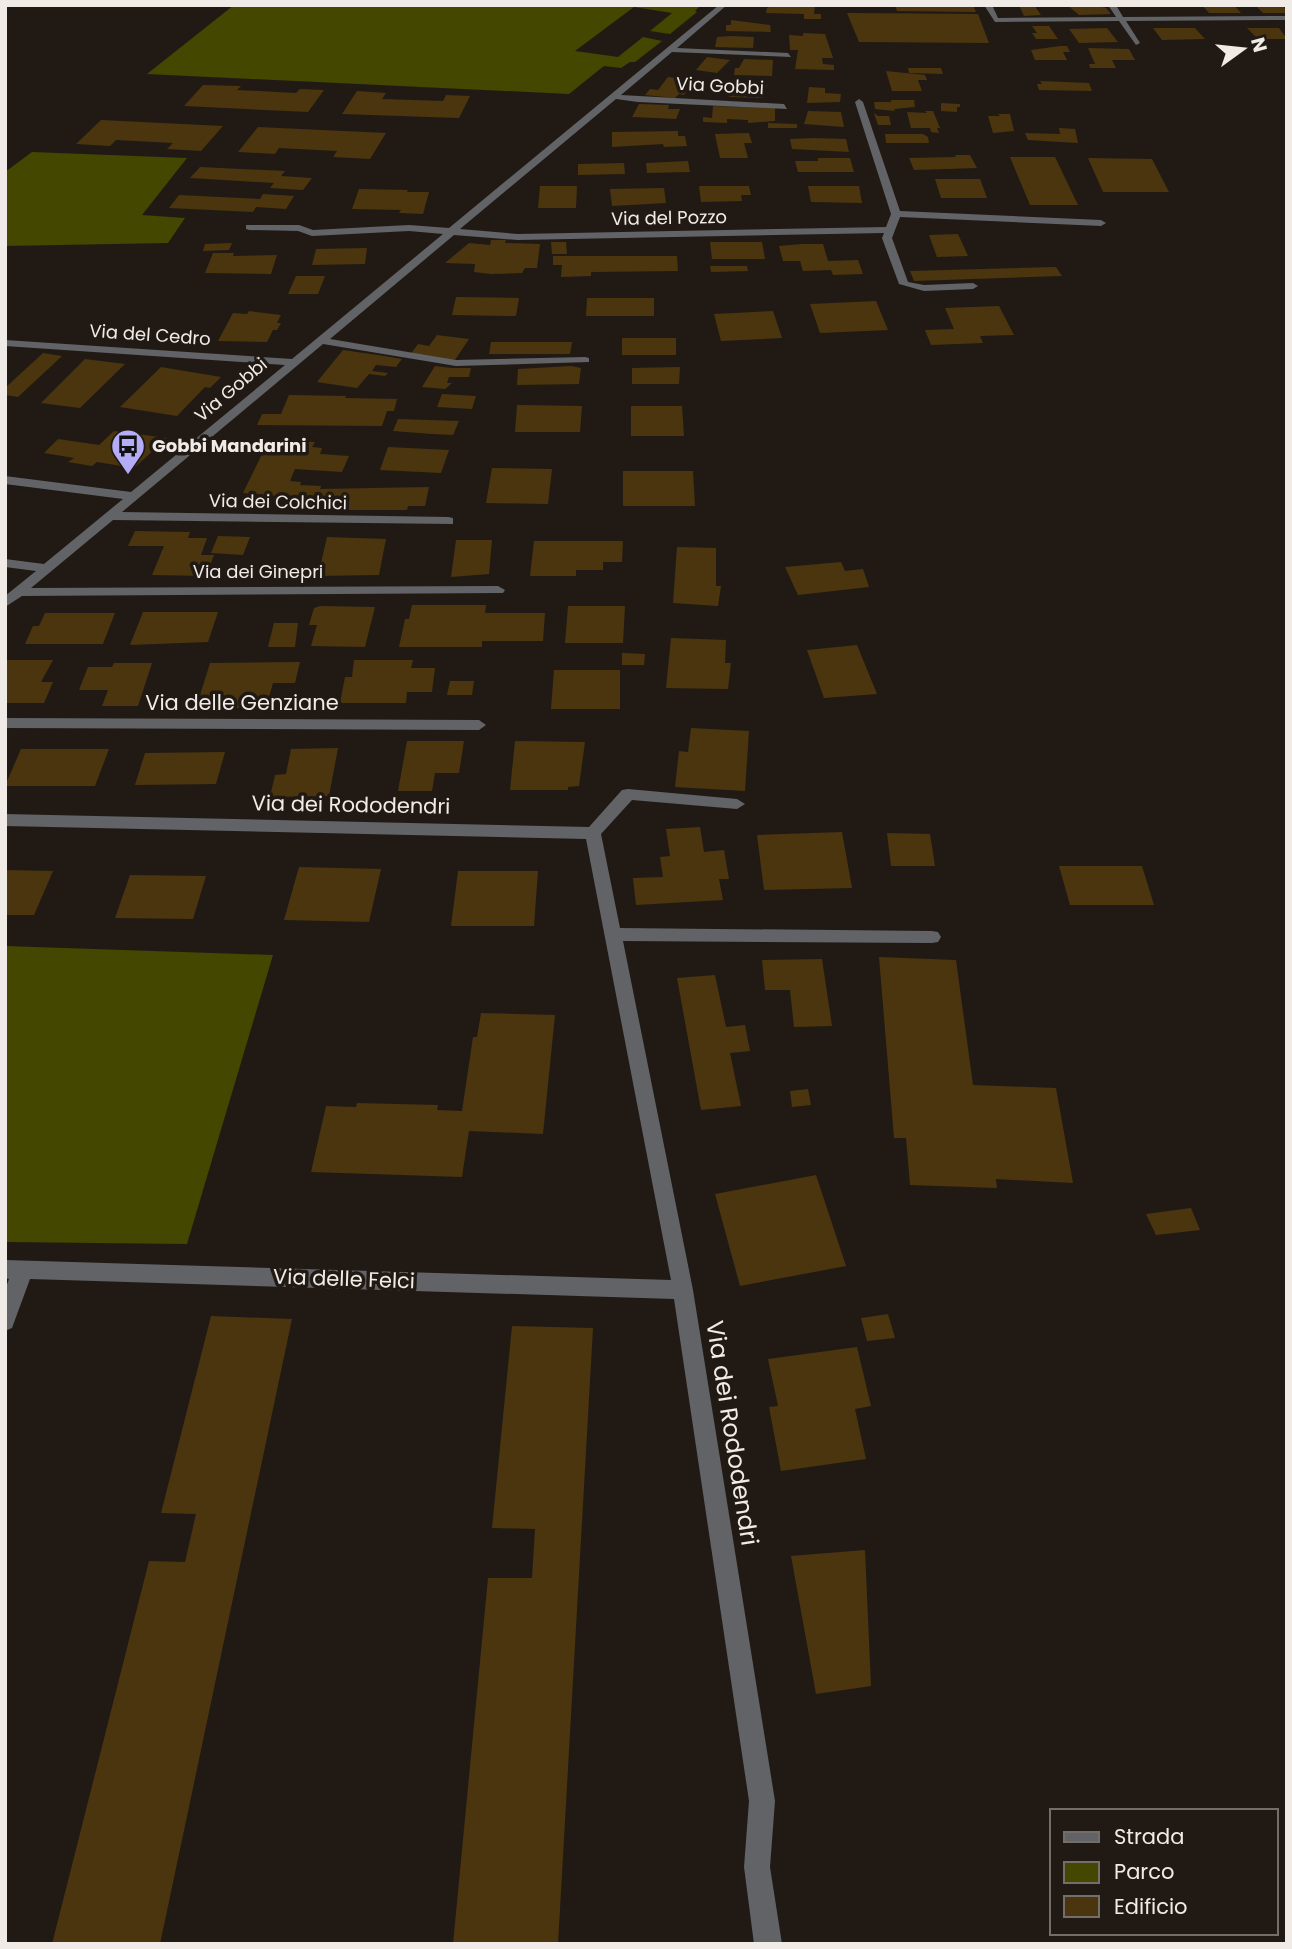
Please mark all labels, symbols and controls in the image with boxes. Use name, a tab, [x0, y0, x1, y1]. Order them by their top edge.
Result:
north arrow	[1208, 14, 1278, 84]
text: N	[1244, 34, 1274, 55]
street label: Via Gobbi	[676, 71, 765, 100]
street label: Via del Pozzo	[611, 204, 727, 231]
street label: Via del Cedro	[89, 318, 212, 351]
street label: Via Gobbi	[189, 352, 272, 427]
bus stop icon: Gobbi Mandarini	[109, 427, 147, 476]
place label: Gobbi Mandarini	[152, 433, 307, 458]
street label: Via dei Colchici	[209, 488, 347, 515]
street label: Via dei Ginepri	[193, 559, 323, 584]
street label: Via delle Genziane	[145, 688, 339, 717]
street label: Via dei Rododendri	[251, 788, 451, 821]
street label: Via delle Felci	[273, 1262, 415, 1295]
street label: Via dei Rododendri	[698, 1318, 767, 1548]
legend	[1050, 1809, 1278, 1935]
text: Strada	[1114, 1822, 1184, 1851]
text: Parco	[1114, 1857, 1174, 1886]
text: Edificio	[1114, 1892, 1188, 1921]

